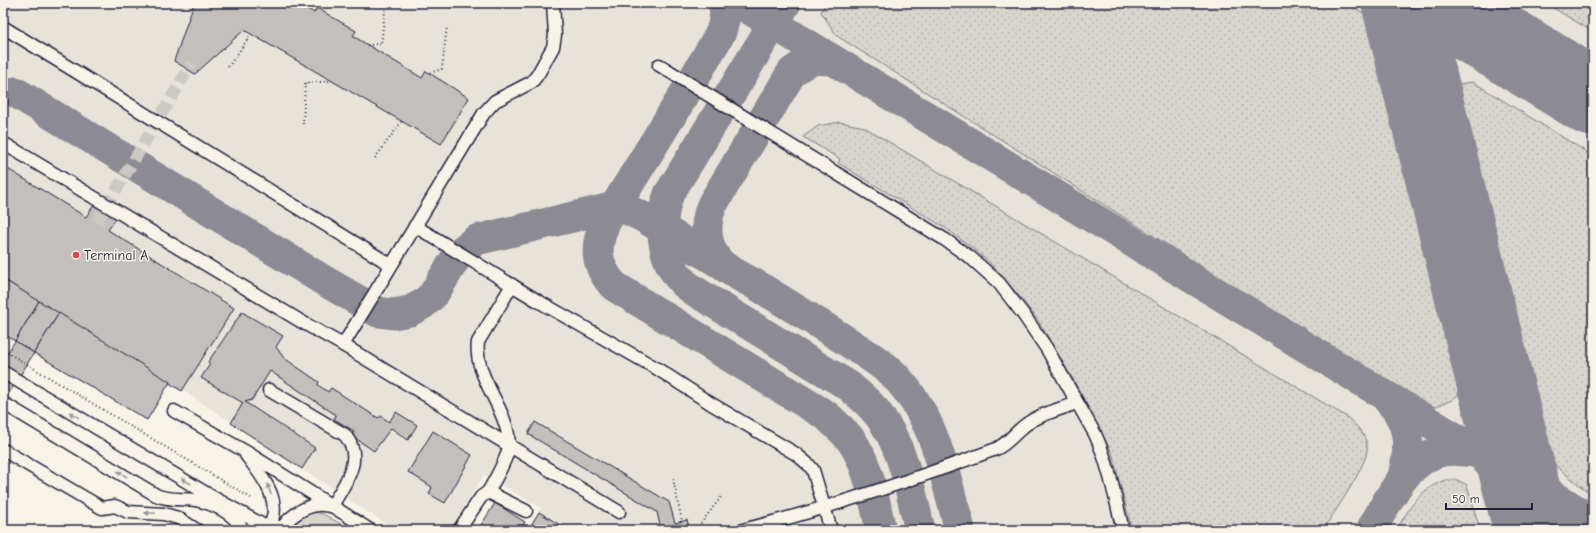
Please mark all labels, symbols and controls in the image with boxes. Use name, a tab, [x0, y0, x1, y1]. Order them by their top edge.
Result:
place label: Terminal A	[84, 247, 148, 264]
marker: Terminal A	[71, 250, 81, 260]
one-way arrow	[68, 411, 80, 418]
one-way arrow	[116, 471, 128, 478]
one-way arrow	[180, 478, 192, 485]
one-way arrow	[266, 484, 272, 495]
scale bar	[1446, 485, 1532, 511]
text: 50 m	[1452, 492, 1480, 506]
one-way arrow	[144, 510, 156, 517]

